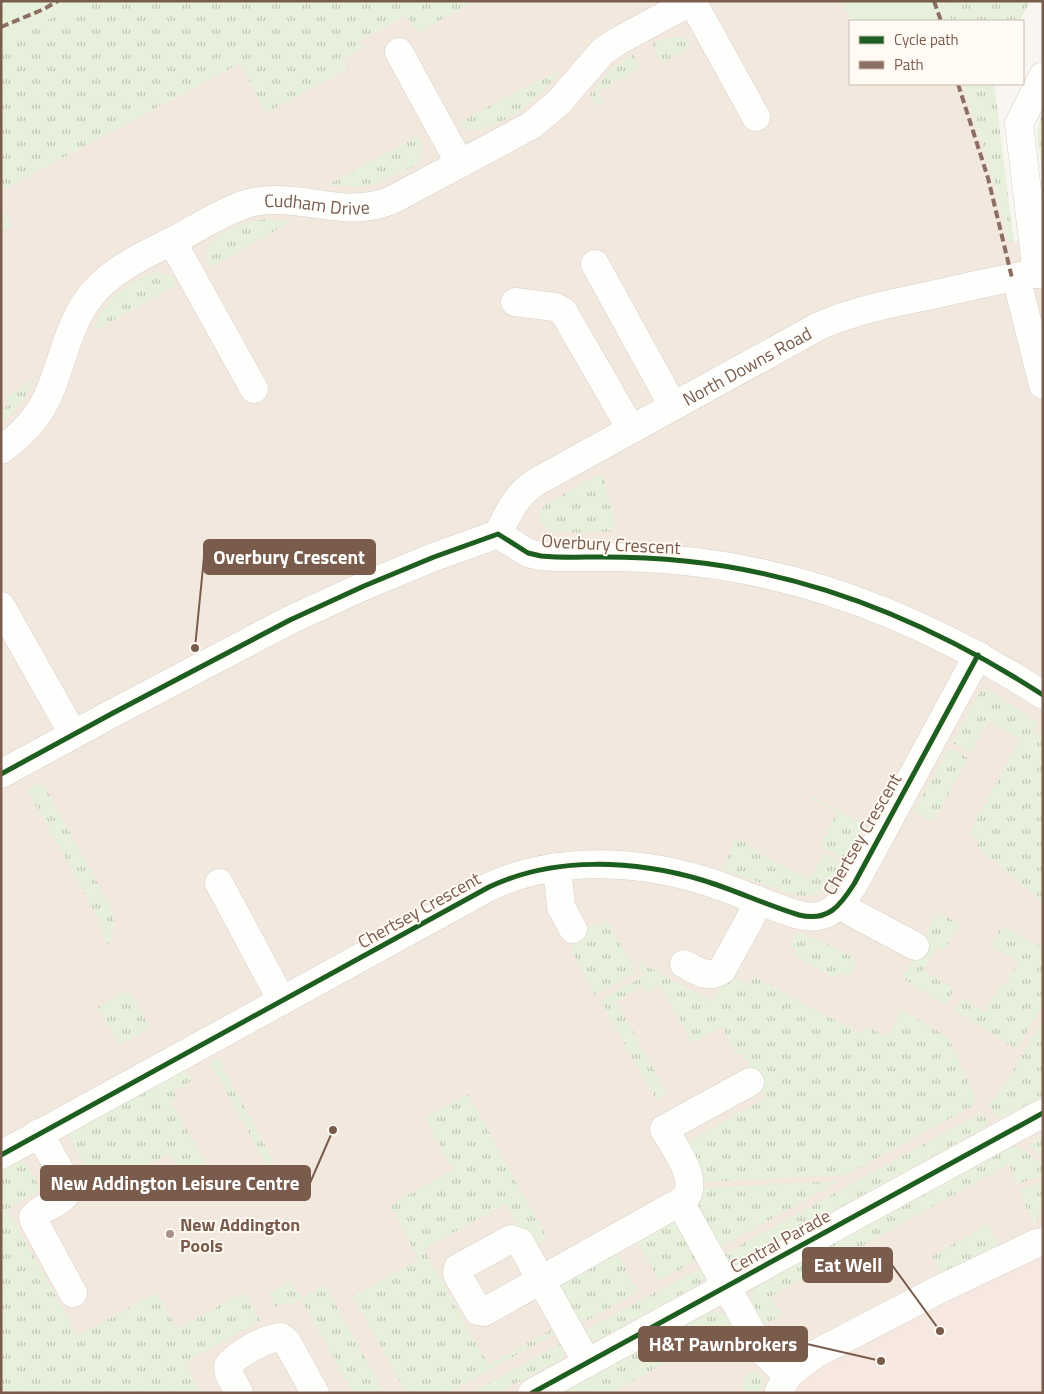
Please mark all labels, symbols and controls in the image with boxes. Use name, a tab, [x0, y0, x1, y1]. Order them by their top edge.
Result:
legend	[849, 20, 1024, 85]
text: Cycle path	[894, 28, 959, 51]
text: Path	[894, 53, 924, 76]
street label: Cudham Drive	[264, 186, 371, 221]
street label: North Downs Road	[677, 319, 816, 412]
street label: Overbury Crescent	[541, 527, 682, 561]
callout: Overbury Crescent	[204, 540, 375, 574]
text: Overbury Crescent	[213, 542, 365, 571]
street label: Chertsey Crescent	[816, 767, 908, 900]
street label: Chertsey Crescent	[353, 865, 486, 955]
callout: New Addington Leisure Centre	[41, 1166, 310, 1200]
text: New Addington Leisure Centre	[50, 1168, 300, 1197]
street label: Central Parade	[725, 1202, 835, 1280]
place label: New Addington Pools	[180, 1211, 300, 1259]
marker: New Addington Pools	[164, 1228, 176, 1240]
callout: Eat Well	[803, 1248, 892, 1282]
text: Eat Well	[814, 1250, 882, 1279]
callout: H&T Pawnbrokers	[639, 1327, 807, 1361]
text: H&T Pawnbrokers	[649, 1329, 797, 1358]

